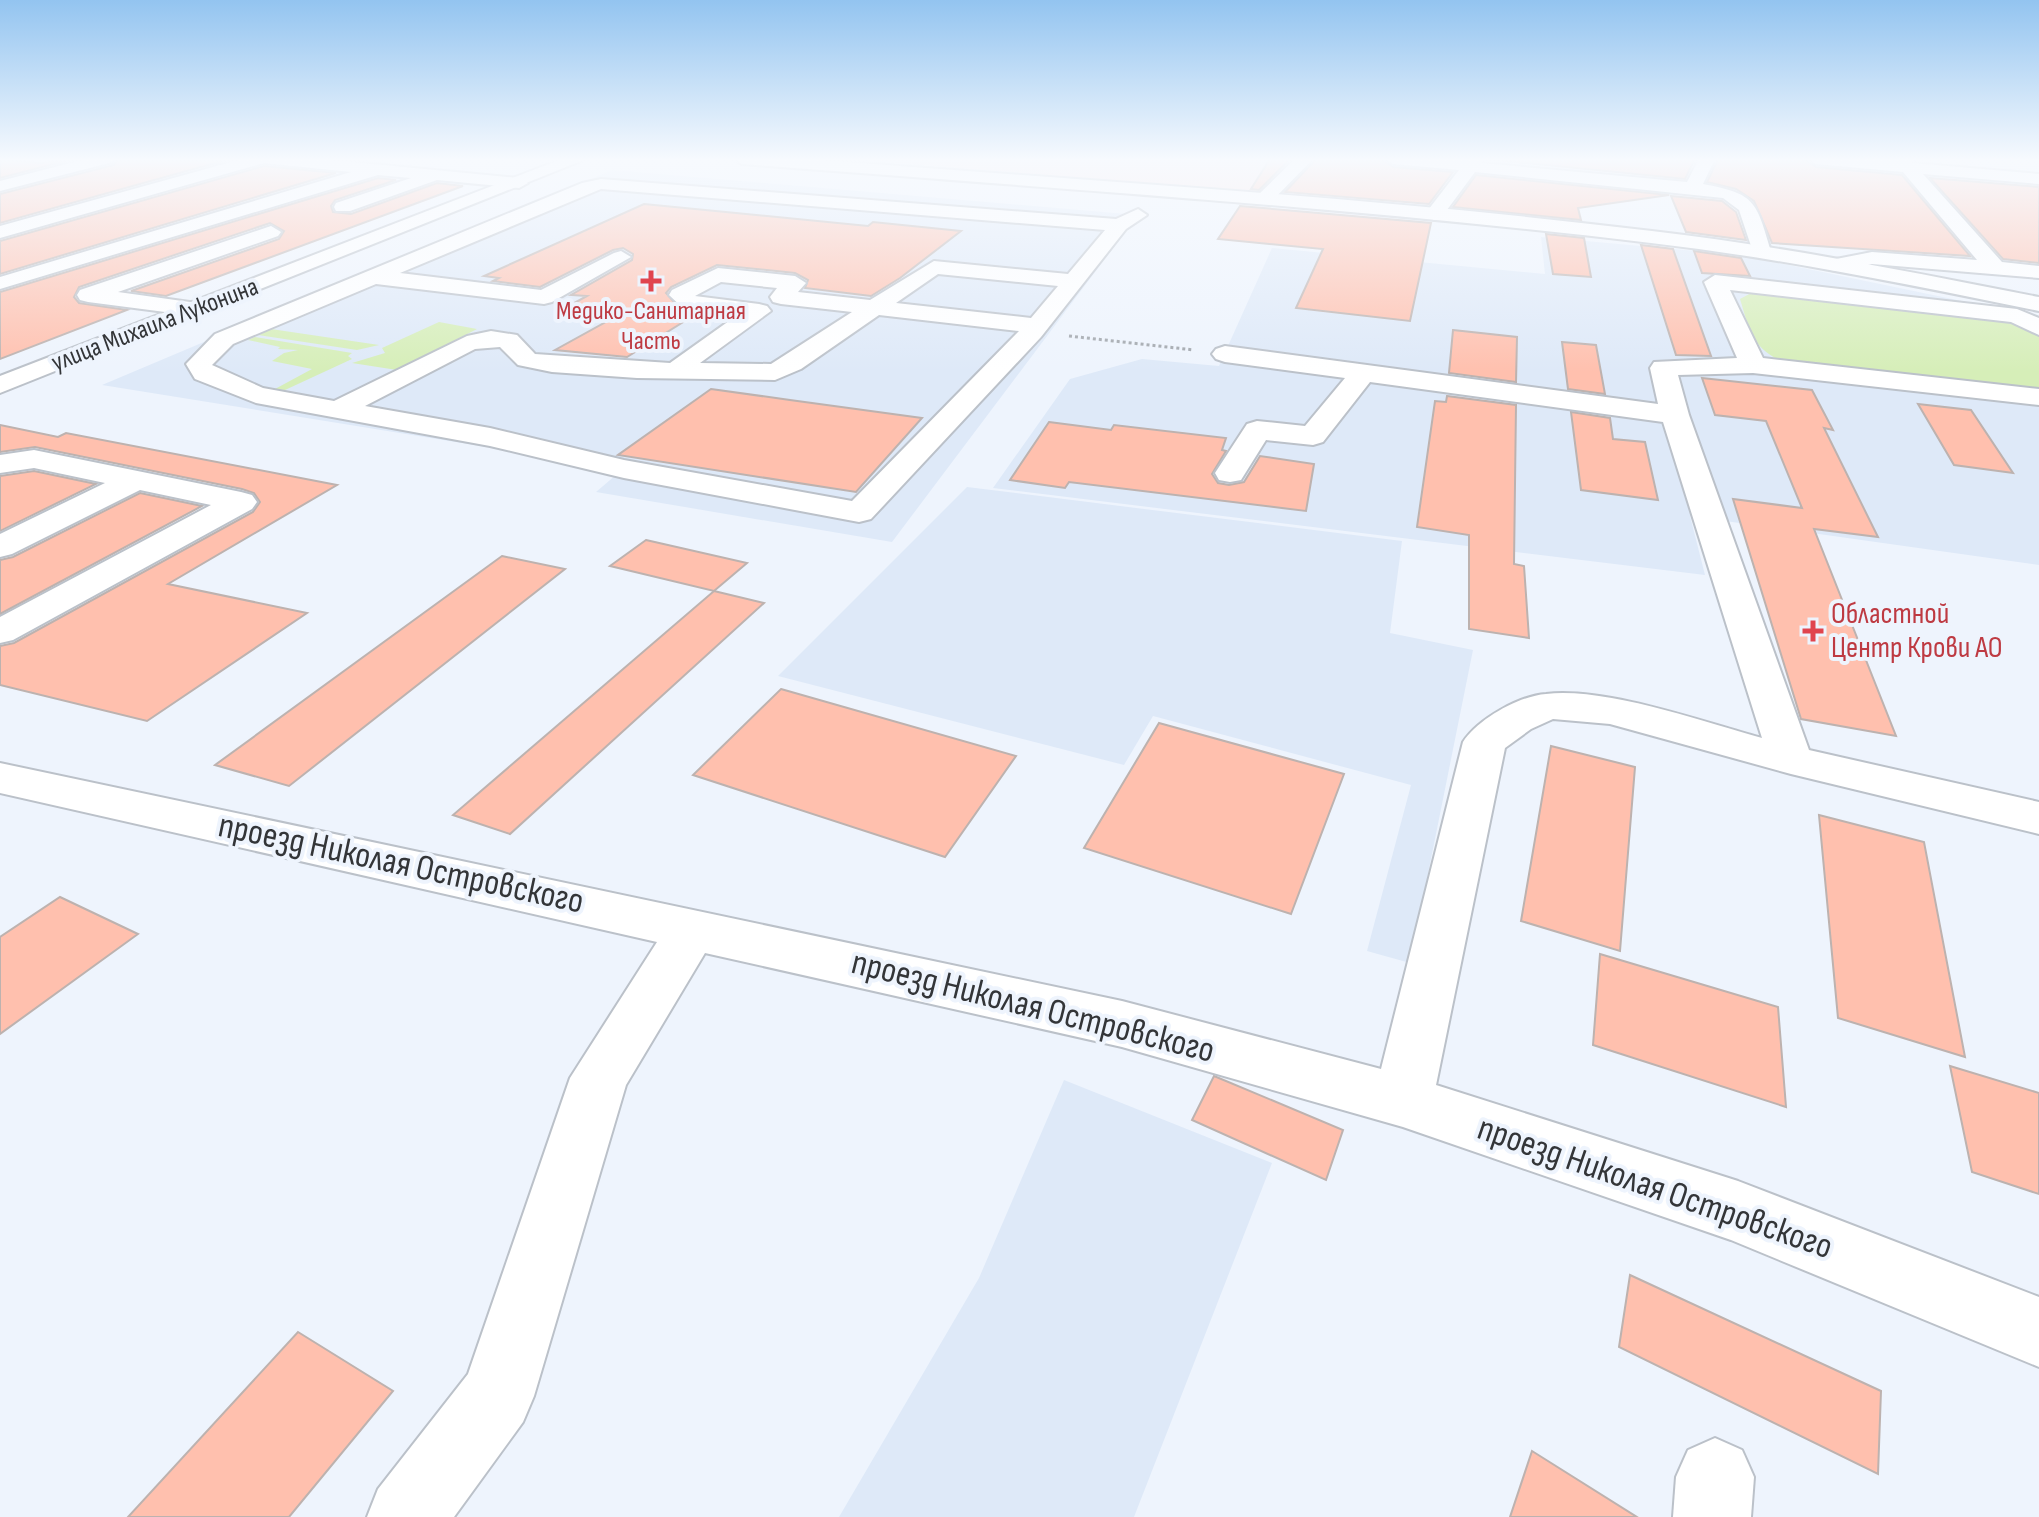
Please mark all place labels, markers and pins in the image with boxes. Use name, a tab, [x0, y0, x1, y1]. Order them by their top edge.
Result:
marker: Медико-Санитарная Часть	[640, 270, 662, 292]
place label: Медико-Санитарная Часть	[556, 296, 746, 357]
place label: Областной Центр Крови АО	[1831, 596, 2003, 666]
marker: Областной Центр Крови АО	[1802, 620, 1824, 642]

